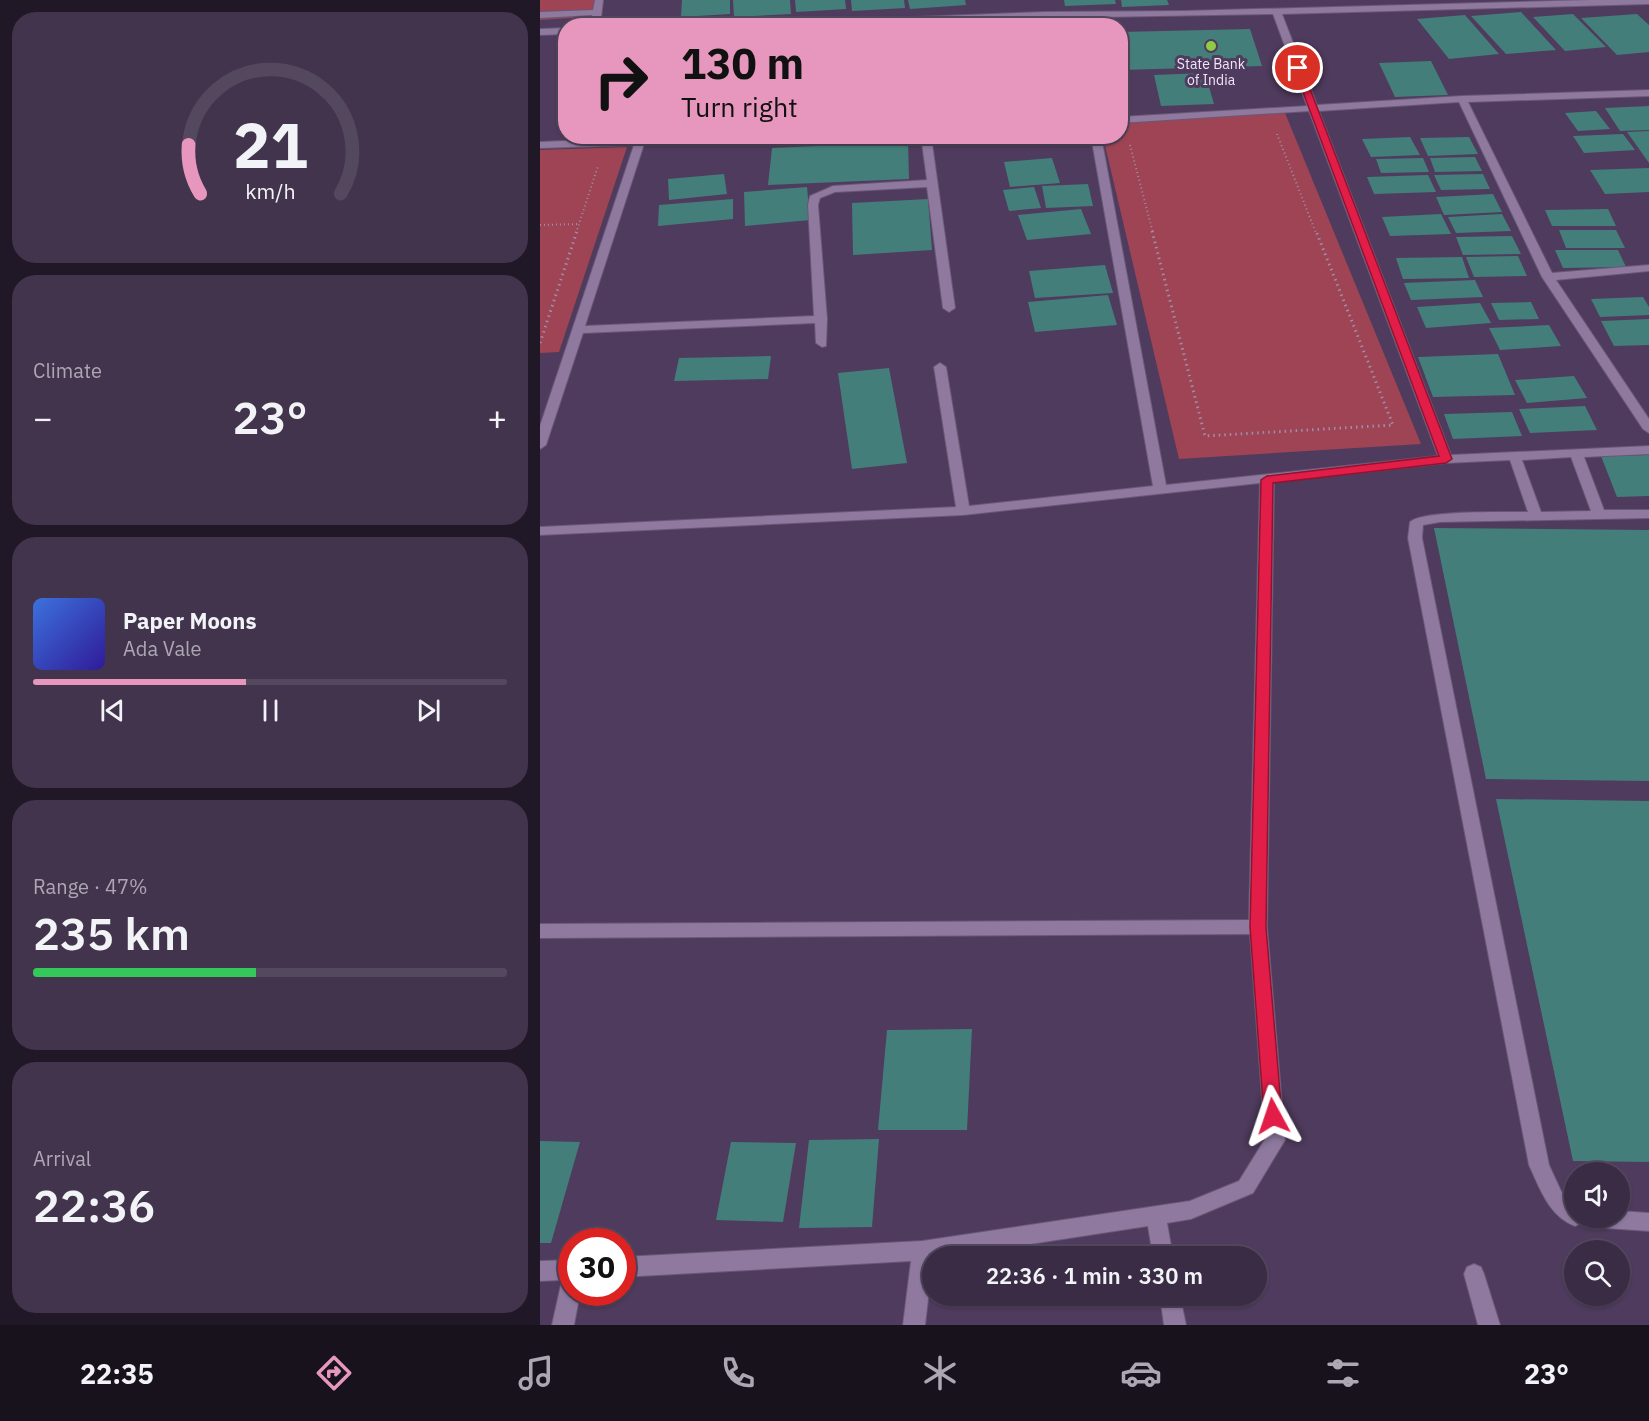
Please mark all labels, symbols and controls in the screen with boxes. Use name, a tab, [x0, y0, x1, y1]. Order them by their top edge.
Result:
text: 130 m	[681, 36, 804, 91]
marker: State Bank of India	[1204, 39, 1218, 53]
icon: right	[582, 42, 660, 120]
pin	[1272, 42, 1323, 93]
icon: arrive	[1281, 51, 1314, 84]
place label: State Bank of India	[1177, 55, 1246, 89]
text: Turn right	[681, 89, 798, 124]
text: 21	[233, 104, 307, 185]
text: km/h	[245, 178, 295, 206]
text: Climate	[33, 357, 102, 384]
text: 23°	[232, 388, 308, 446]
text: −	[33, 396, 53, 439]
text: +	[487, 396, 507, 439]
text: Paper Moons	[123, 606, 256, 635]
text: Ada Vale	[123, 635, 202, 662]
icon: previous	[96, 694, 129, 727]
icon: pause	[254, 694, 287, 727]
icon: next	[412, 694, 445, 727]
text: Range · 47%	[33, 873, 148, 900]
text: 235 km	[33, 904, 190, 962]
position arrow	[1241, 1084, 1305, 1148]
text: Arrival	[33, 1145, 91, 1172]
map controls	[1564, 1162, 1630, 1306]
button: sound	[1564, 1162, 1630, 1228]
text: 22:36	[33, 1176, 155, 1234]
speed limit sign: 30	[558, 1228, 636, 1306]
button: search	[1564, 1240, 1630, 1306]
text: 22:36 · 1 min · 330 m	[986, 1261, 1203, 1290]
icon: directions	[313, 1352, 355, 1394]
icon: music	[515, 1352, 557, 1394]
icon: phone	[717, 1352, 759, 1394]
icon: climate	[919, 1352, 961, 1394]
icon: car	[1120, 1352, 1162, 1394]
icon: filters	[1322, 1352, 1364, 1394]
text: 22:35	[80, 1356, 154, 1391]
text: 23°	[1524, 1356, 1569, 1391]

